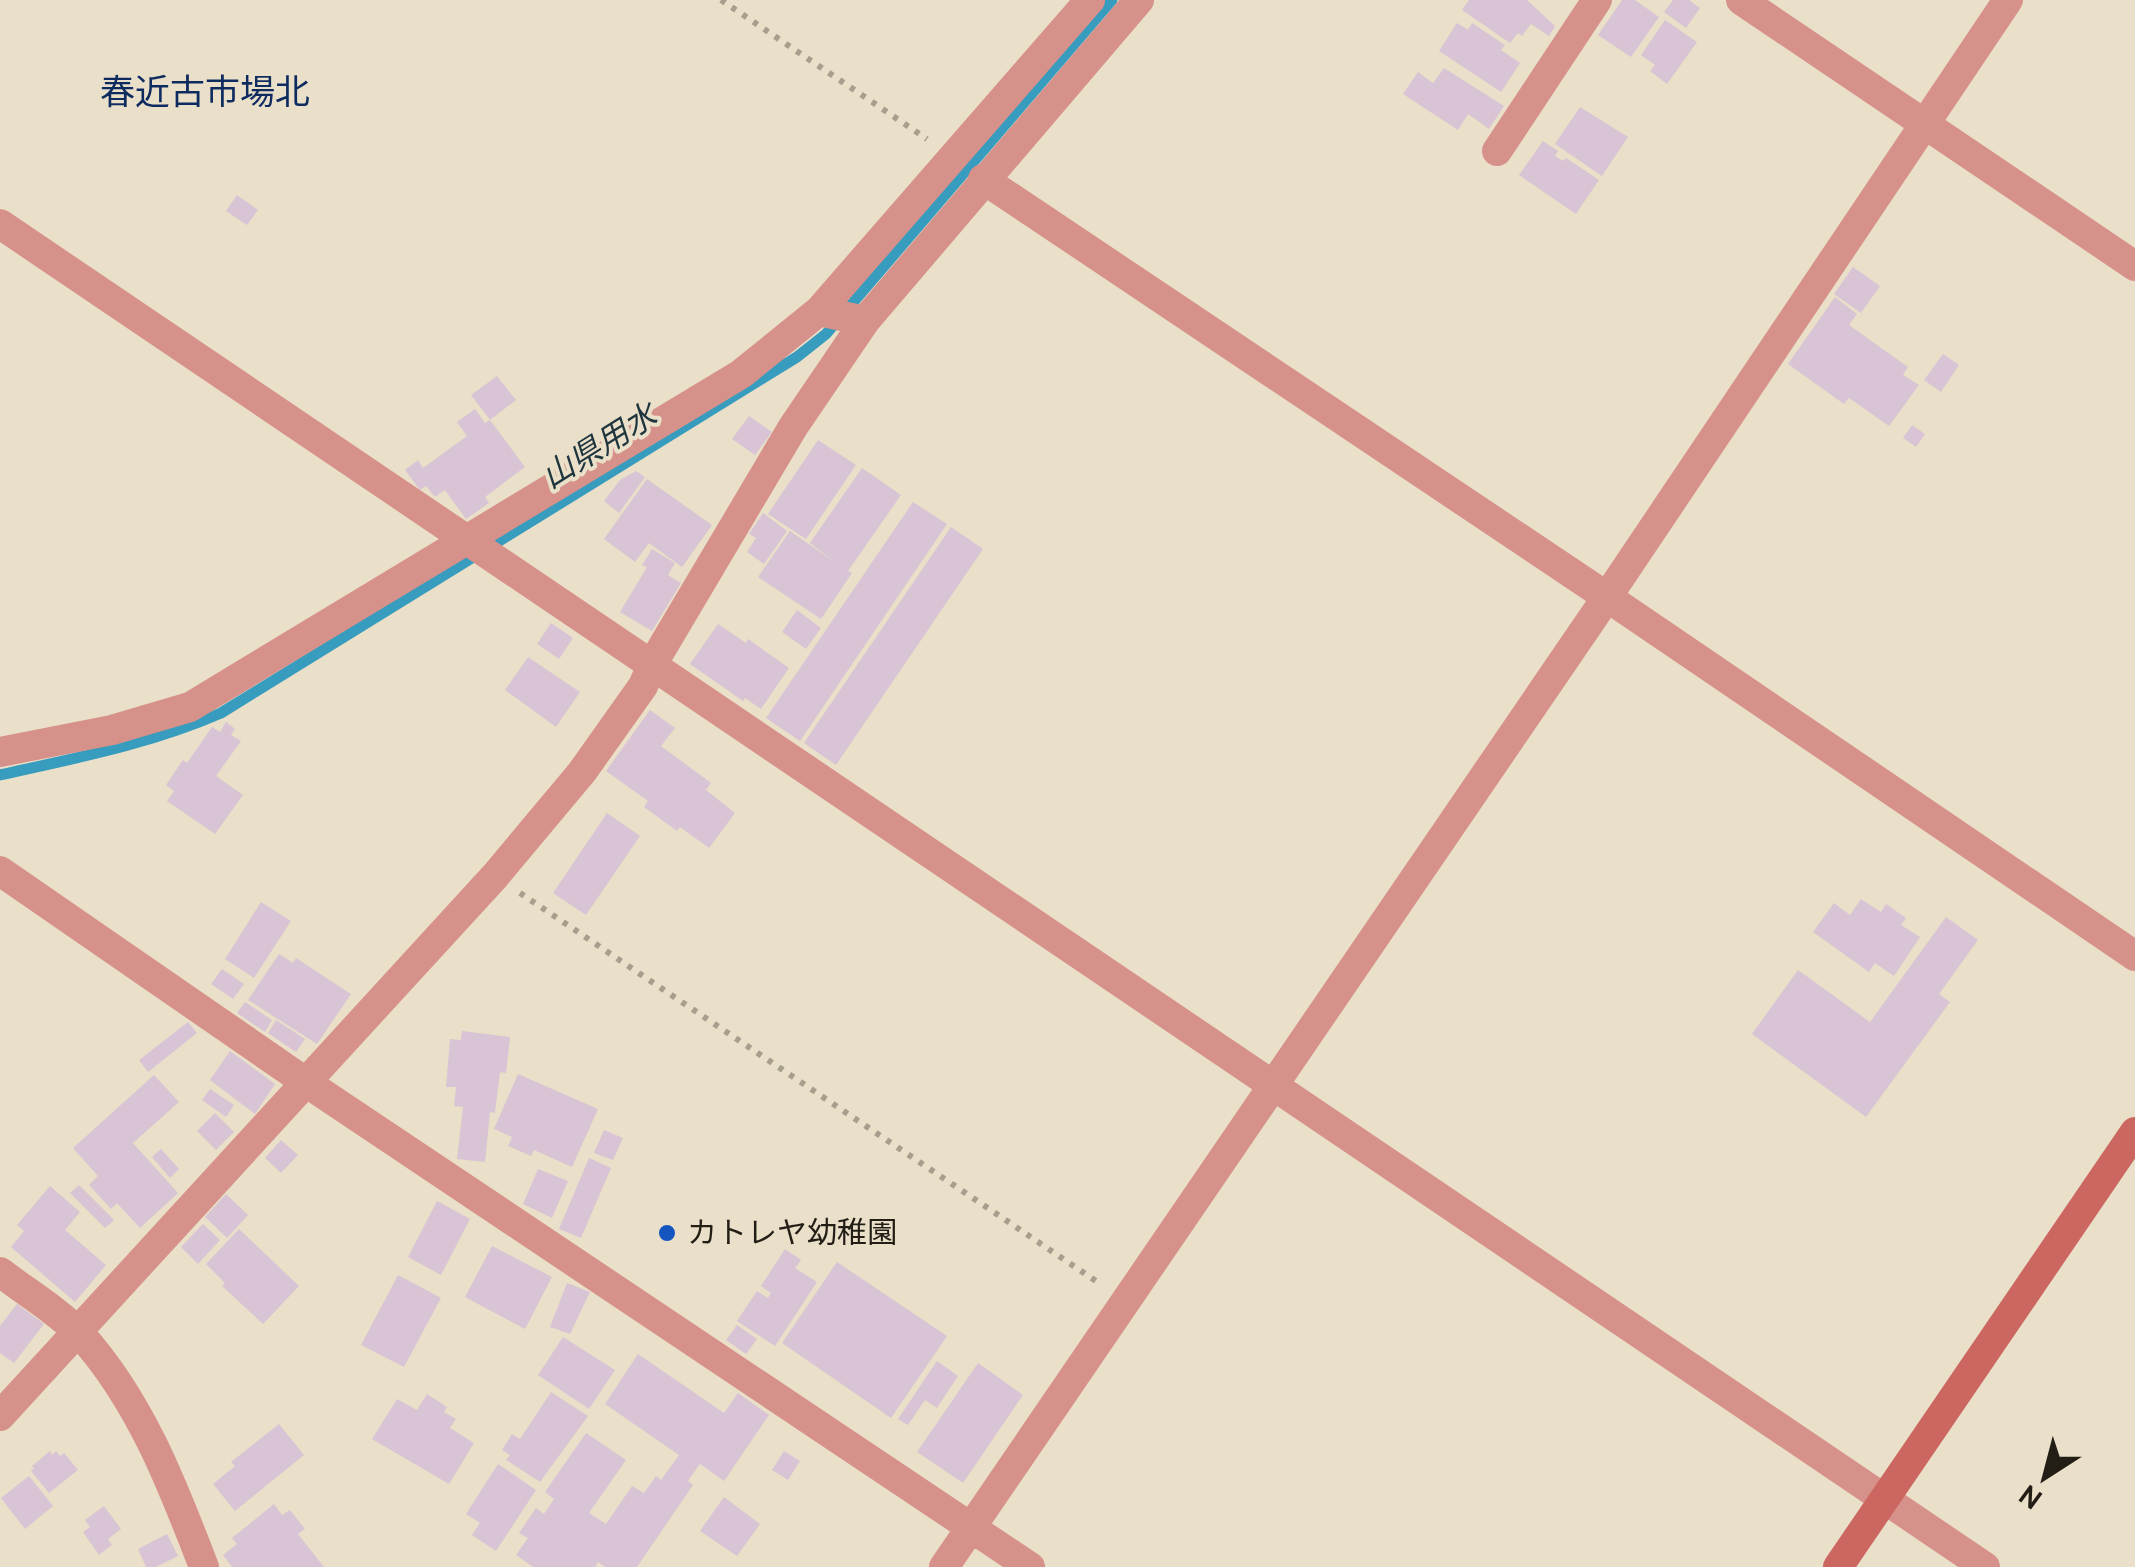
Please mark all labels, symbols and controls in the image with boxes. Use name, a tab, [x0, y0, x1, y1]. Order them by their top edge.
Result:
district label: 春近古市場北	[100, 70, 310, 113]
water label: 山県用水	[534, 394, 666, 496]
place label: カトレヤ幼稚園	[687, 1214, 897, 1251]
marker: カトレヤ幼稚園	[656, 1222, 678, 1244]
north arrow	[1995, 1427, 2095, 1527]
text: N	[2012, 1478, 2048, 1517]

